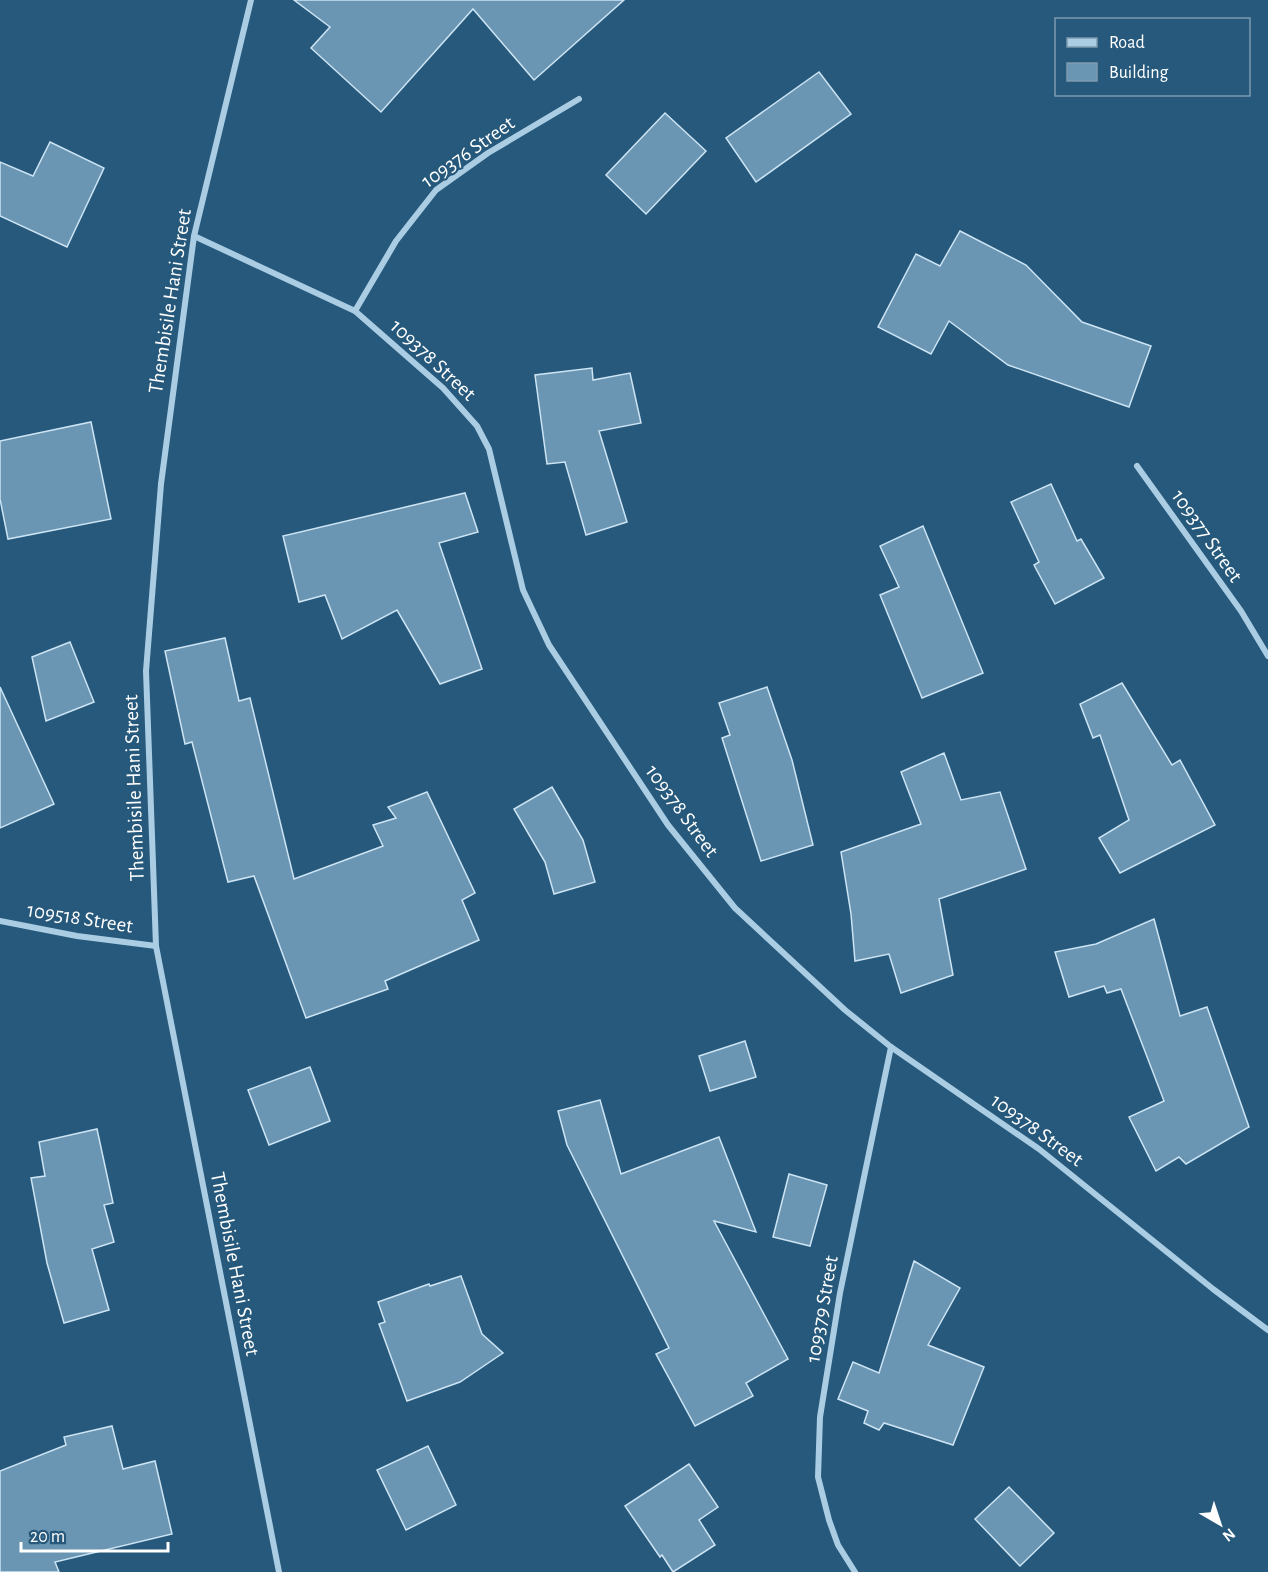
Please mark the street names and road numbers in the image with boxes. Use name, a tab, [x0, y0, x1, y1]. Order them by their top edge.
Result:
street label: 109376 Street	[418, 112, 519, 192]
street label: Thembisile Hani Street	[145, 207, 195, 395]
street label: 109378 Street	[386, 315, 480, 405]
street label: 109377 Street	[1168, 486, 1247, 586]
street label: Thembisile Hani Street	[120, 694, 148, 882]
street label: 109378 Street	[642, 761, 723, 861]
street label: 109518 Street	[25, 899, 135, 937]
street label: 109378 Street	[987, 1090, 1087, 1171]
street label: Thembisile Hani Street	[207, 1170, 263, 1358]
street label: 109379 Street	[802, 1254, 842, 1364]

